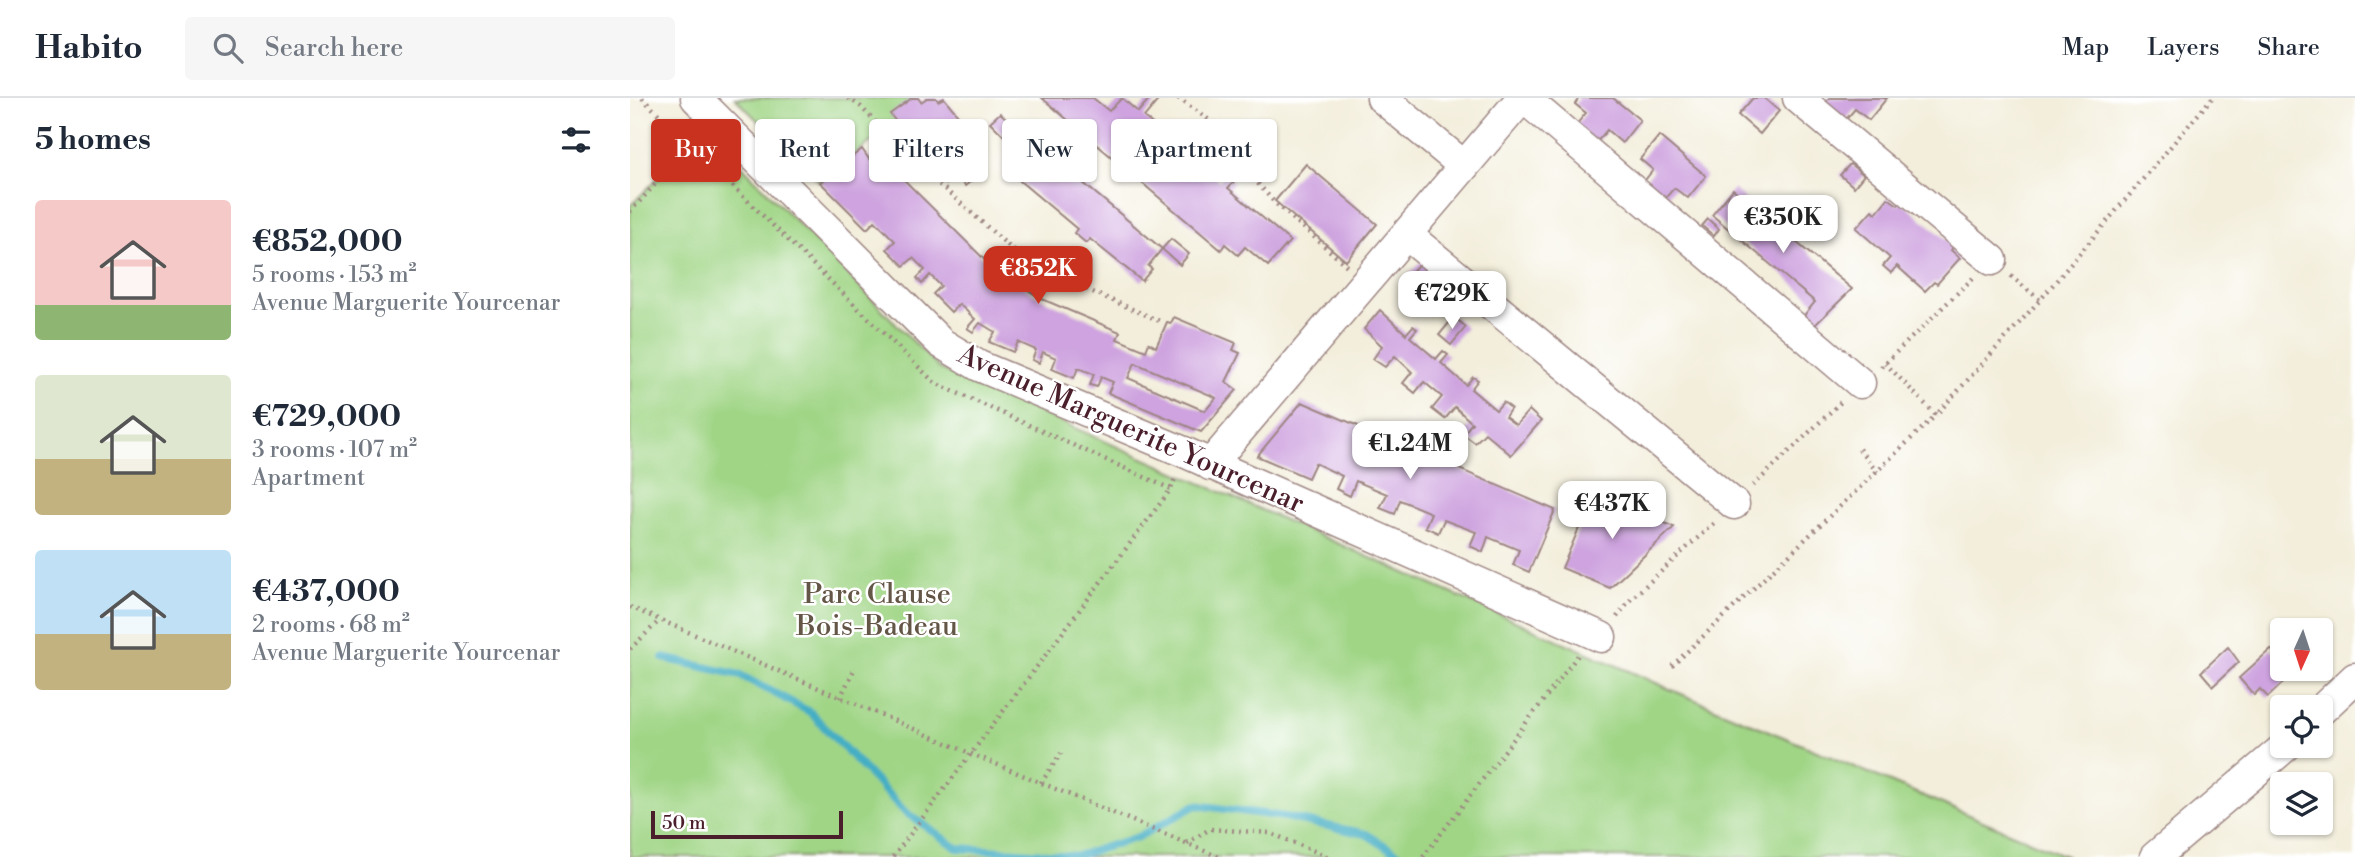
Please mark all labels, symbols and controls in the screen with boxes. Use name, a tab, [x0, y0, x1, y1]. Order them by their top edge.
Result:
search box	[185, 17, 675, 80]
text: Habito	[35, 28, 143, 69]
icon: search	[209, 29, 247, 67]
text: Search here	[265, 32, 404, 64]
text: Map	[2062, 33, 2109, 63]
text: Layers	[2147, 33, 2219, 63]
text: Share	[2257, 33, 2320, 63]
chip: Buy	[651, 119, 741, 182]
chip: Rent	[755, 119, 855, 182]
chip: Filters	[869, 119, 988, 182]
chip: New	[1002, 119, 1097, 182]
chip: Apartment	[1111, 119, 1277, 182]
text: 5 homes	[35, 121, 151, 159]
icon: filters	[557, 121, 595, 159]
pin: €350K	[1734, 195, 1832, 255]
text: €350K	[1744, 204, 1822, 232]
text: €852,000	[252, 223, 403, 261]
icon: home	[91, 228, 175, 312]
pin: €852K	[989, 246, 1087, 306]
text: €852K	[1000, 255, 1076, 283]
text: 5 rooms · 153 m²	[252, 261, 417, 289]
pin: €729K	[1403, 272, 1501, 331]
text: €729K	[1414, 280, 1490, 308]
text: Avenue Marguerite Yourcenar	[252, 289, 561, 317]
street label: Avenue Marguerite Yourcenar	[951, 336, 1310, 521]
text: €729,000	[252, 398, 401, 436]
icon: home	[91, 403, 175, 487]
pin: €1.24M	[1353, 422, 1467, 481]
text: €1.24M	[1368, 430, 1452, 458]
text: 3 rooms · 107 m²	[252, 436, 417, 464]
text: Apartment	[252, 464, 365, 492]
pin: €437K	[1563, 482, 1661, 541]
text: €437K	[1574, 490, 1650, 518]
text: €437,000	[252, 573, 400, 611]
park label: Parc Clause Bois-Badeau	[795, 577, 958, 644]
icon: home	[91, 578, 175, 662]
text: 2 rooms · 68 m²	[252, 611, 410, 639]
north arrow	[2270, 618, 2333, 681]
map controls	[2270, 618, 2333, 835]
text: Avenue Marguerite Yourcenar	[252, 639, 561, 667]
button: locate	[2270, 695, 2333, 758]
button: layers	[2270, 772, 2333, 835]
scale bar	[651, 808, 844, 840]
text: 50 m	[662, 811, 706, 835]

